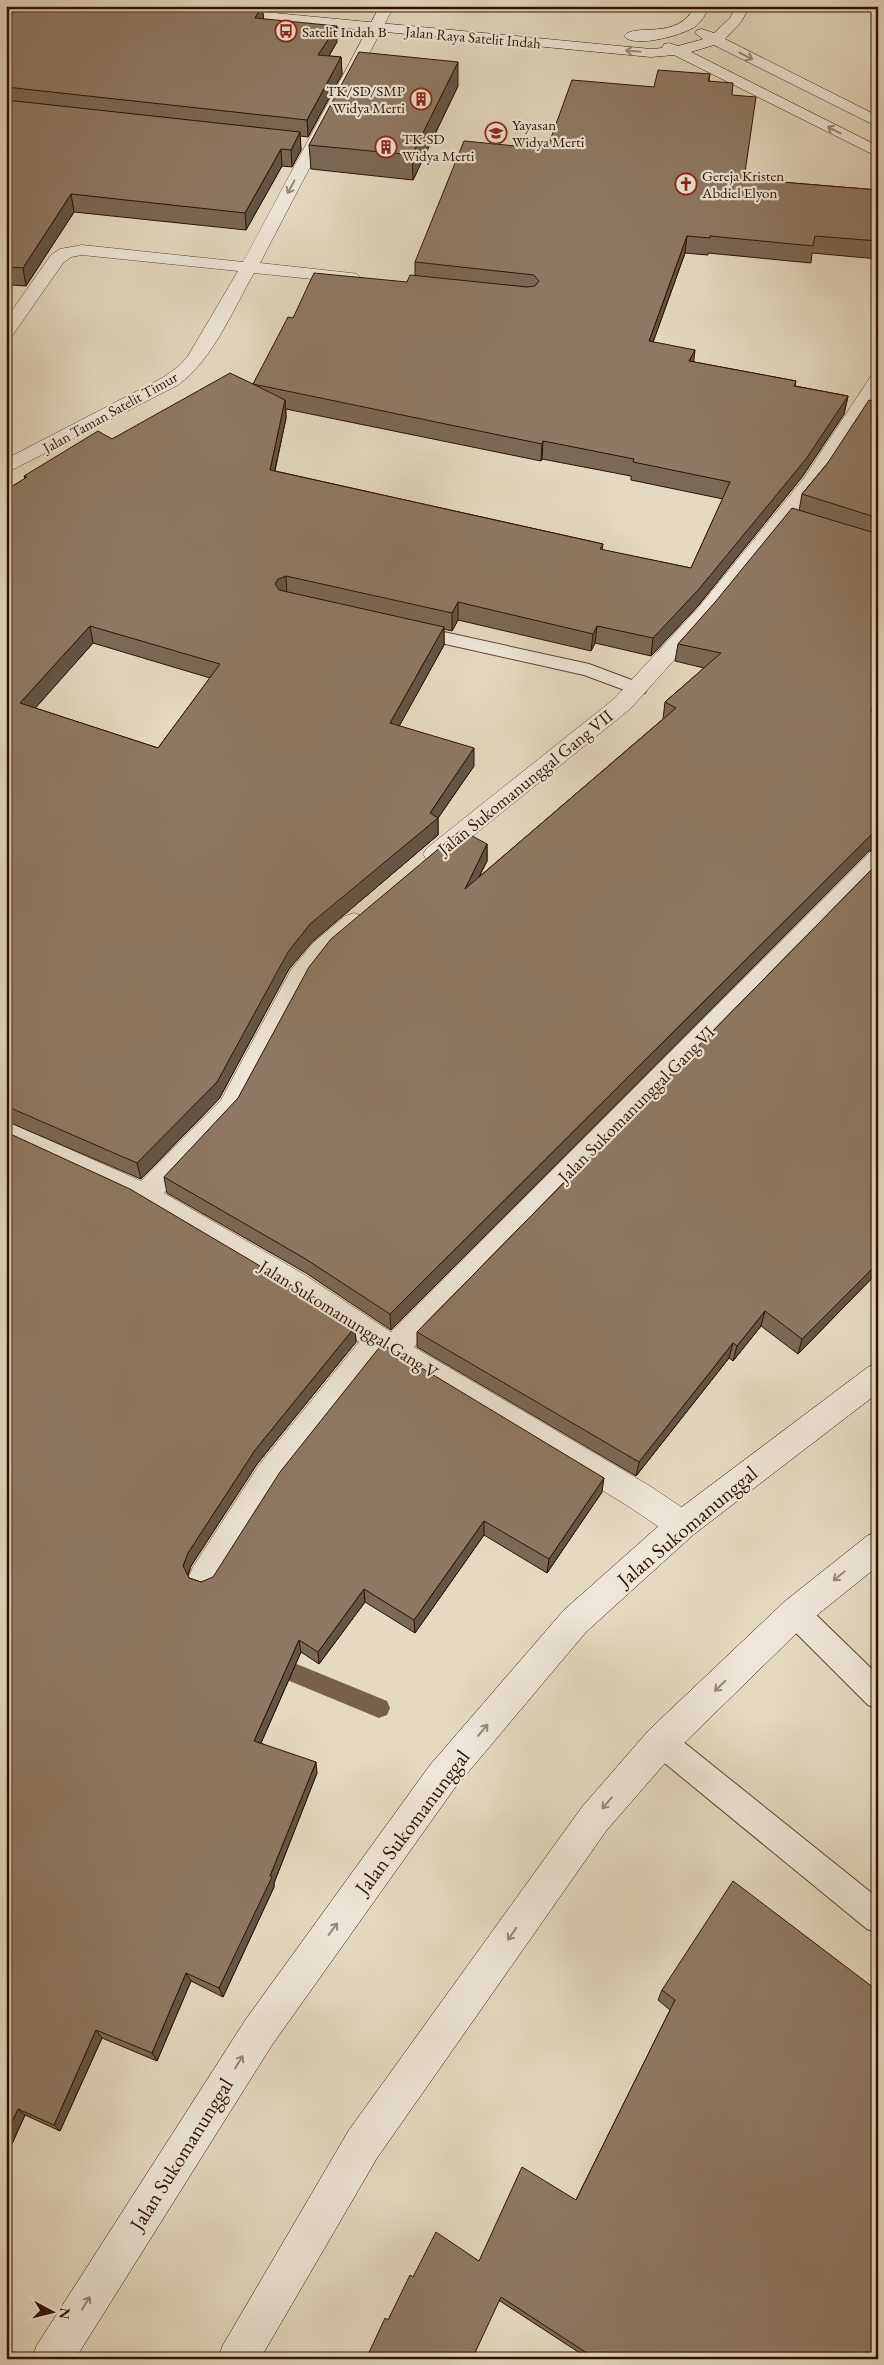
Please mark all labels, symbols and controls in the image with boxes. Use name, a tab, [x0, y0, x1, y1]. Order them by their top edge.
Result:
bus stop icon: Satelit Indah B	[274, 19, 298, 43]
street label: Jalan Raya Satelit Indah	[402, 21, 542, 52]
place label: Satelit Indah B	[302, 22, 387, 41]
one-way arrow	[626, 47, 642, 56]
one-way arrow	[738, 51, 753, 61]
place label: TK/SD/SMP Widya Merti	[326, 81, 405, 117]
building icon: TK/SD/SMP Widya Merti	[409, 87, 433, 111]
place label: Yayasan Widya Merti	[512, 115, 585, 151]
school or university icon: Yayasan Widya Merti	[484, 121, 508, 145]
one-way arrow	[827, 125, 842, 134]
place label: TK-SD Widya Merti	[402, 129, 475, 165]
building icon: TK-SD Widya Merti	[374, 135, 398, 159]
place label: Gereja Kristen Abdiel Elyon	[701, 166, 784, 202]
church icon: Gereja Kristen Abdiel Elyon	[674, 172, 698, 196]
one-way arrow	[286, 179, 296, 194]
street label: Jalan Taman Satelit Timur	[37, 367, 181, 458]
street label: Jalan Sukomanunggal Gang VII	[431, 704, 617, 861]
street label: Jalan Sukomanunggal Gang VI	[551, 1021, 719, 1189]
street label: Jalan Sukomanunggal Gang V	[253, 1253, 444, 1384]
street label: Jalan Sukomanunggal	[610, 1459, 763, 1594]
one-way arrow	[833, 1571, 846, 1582]
one-way arrow	[713, 1680, 726, 1692]
one-way arrow	[477, 1723, 488, 1736]
street label: Jalan Sukomanunggal	[347, 1744, 475, 1902]
one-way arrow	[602, 1797, 613, 1810]
one-way arrow	[327, 1923, 338, 1936]
one-way arrow	[507, 1927, 517, 1941]
one-way arrow	[235, 2056, 245, 2070]
street label: Jalan Sukomanunggal	[122, 2073, 239, 2237]
north arrow	[28, 2288, 78, 2338]
one-way arrow	[82, 2296, 92, 2310]
text: N	[55, 2307, 75, 2321]

